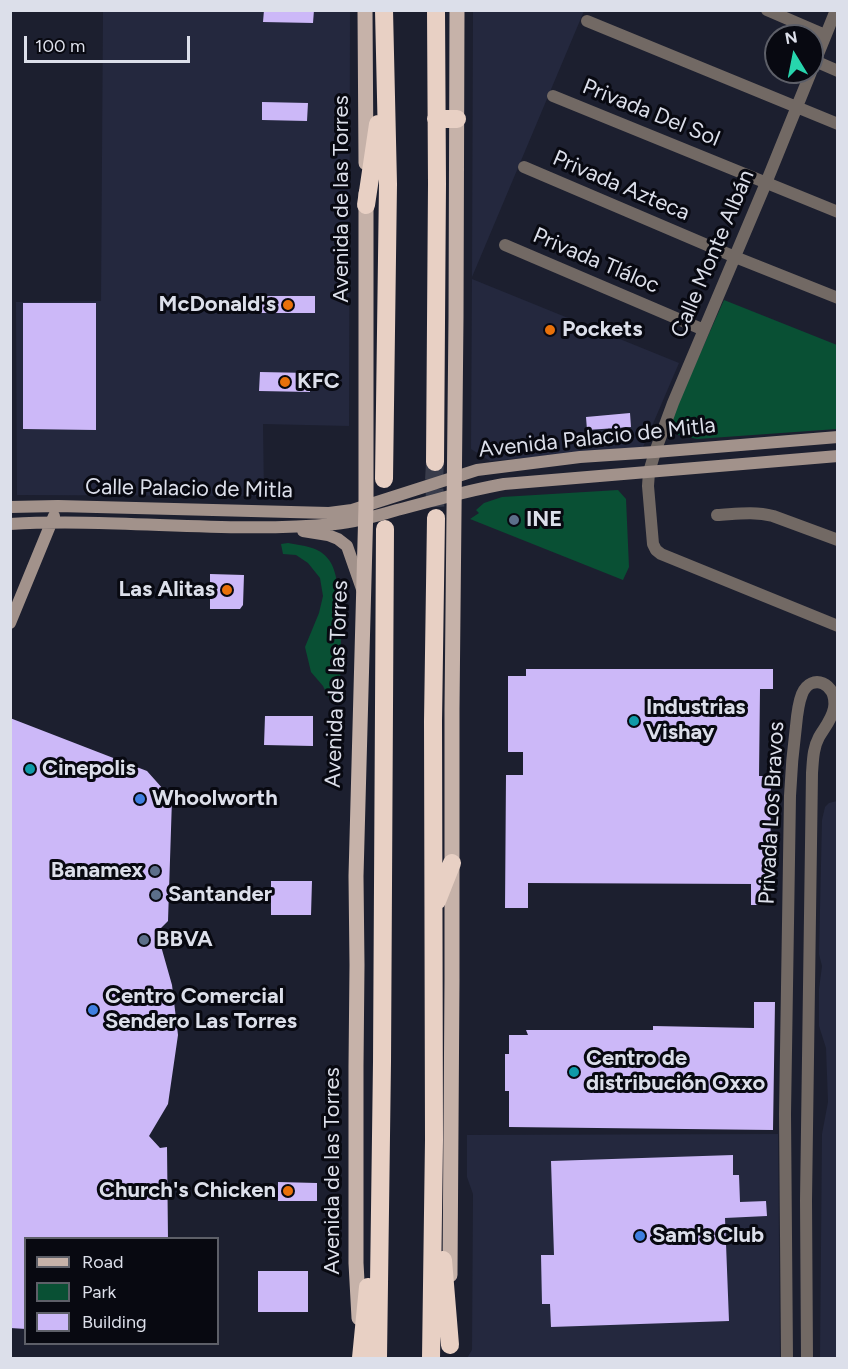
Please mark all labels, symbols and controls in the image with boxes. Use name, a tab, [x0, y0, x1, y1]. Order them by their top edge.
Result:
scale bar	[27, 24, 194, 62]
north arrow	[764, 24, 824, 84]
text: N	[783, 27, 799, 48]
text: 100 m	[35, 35, 85, 57]
street label: Privada Del Sol	[579, 73, 723, 153]
street label: Avenida de las Torres	[329, 95, 355, 303]
street label: Privada Azteca	[549, 145, 693, 227]
street label: Calle Monte Albán	[666, 166, 760, 342]
street label: Privada Tláloc	[529, 223, 663, 299]
place label: McDonald's	[159, 292, 276, 318]
marker: McDonald's	[281, 298, 295, 312]
place label: Pockets	[562, 317, 642, 343]
marker: Pockets	[543, 323, 557, 337]
place label: KFC	[297, 369, 340, 395]
marker: KFC	[278, 375, 292, 389]
street label: Avenida Palacio de Mitla	[477, 412, 717, 464]
street label: Calle Palacio de Mitla	[85, 474, 293, 504]
place label: INE	[526, 507, 562, 533]
marker: INE	[507, 513, 521, 527]
place label: Las Alitas	[118, 577, 215, 603]
street label: Avenida de las Torres	[320, 580, 354, 788]
marker: Las Alitas	[220, 583, 234, 597]
place label: Industrias Vishay	[646, 695, 746, 746]
marker: Industrias Vishay	[627, 714, 641, 728]
street label: Privada Los Bravos	[754, 721, 790, 905]
place label: Cinepolis	[42, 756, 136, 782]
marker: Cinepolis	[23, 762, 37, 776]
place label: Whoolworth	[152, 786, 278, 812]
marker: Whoolworth	[133, 792, 147, 806]
place label: Banamex	[51, 858, 143, 884]
marker: Banamex	[148, 864, 162, 878]
place label: Santander	[168, 882, 272, 908]
marker: Santander	[149, 888, 163, 902]
place label: BBVA	[156, 927, 213, 953]
marker: BBVA	[137, 933, 151, 947]
place label: Centro Comercial Sendero Las Torres	[105, 984, 297, 1036]
marker: Centro Comercial Sendero Las Torres	[86, 1003, 100, 1017]
place label: Centro de distribución Oxxo	[586, 1046, 765, 1098]
marker: Centro de distribución Oxxo	[567, 1065, 581, 1079]
street label: Avenida de las Torres	[320, 1067, 346, 1275]
place label: Church's Chicken	[99, 1178, 276, 1204]
marker: Church's Chicken	[281, 1184, 295, 1198]
place label: Sam's Club	[652, 1223, 764, 1249]
marker: Sam's Club	[633, 1229, 647, 1243]
legend	[24, 1237, 219, 1345]
text: Road	[82, 1251, 123, 1273]
text: Park	[82, 1281, 116, 1303]
text: Building	[82, 1311, 147, 1333]

